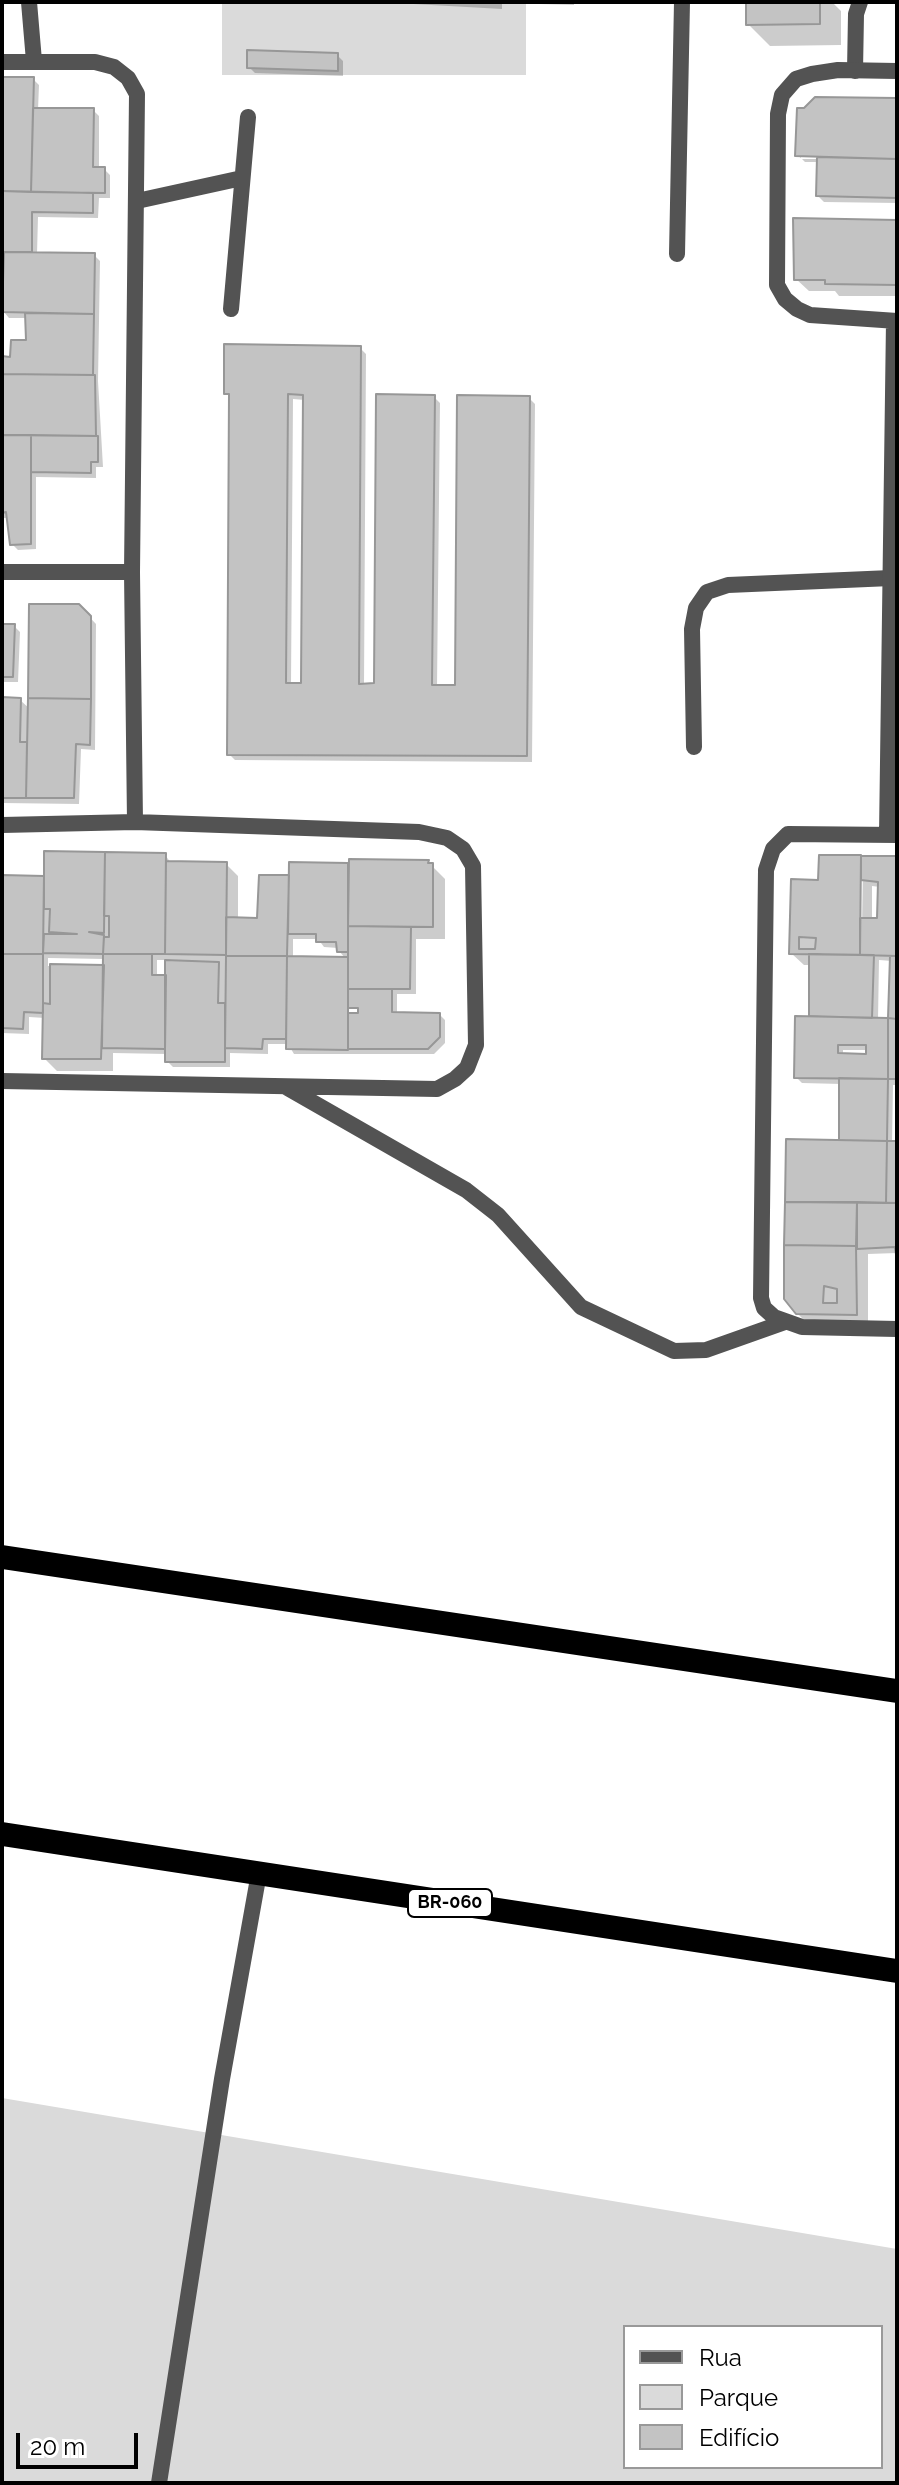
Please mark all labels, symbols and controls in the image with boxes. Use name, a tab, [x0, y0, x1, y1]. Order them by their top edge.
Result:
road number: BR-060	[408, 1889, 492, 1917]
legend	[623, 2325, 883, 2469]
text: Rua	[699, 2343, 742, 2372]
text: Parque	[699, 2383, 778, 2412]
scale bar	[20, 2417, 142, 2467]
text: Edifício	[699, 2423, 779, 2452]
text: 20 m	[30, 2432, 85, 2461]

